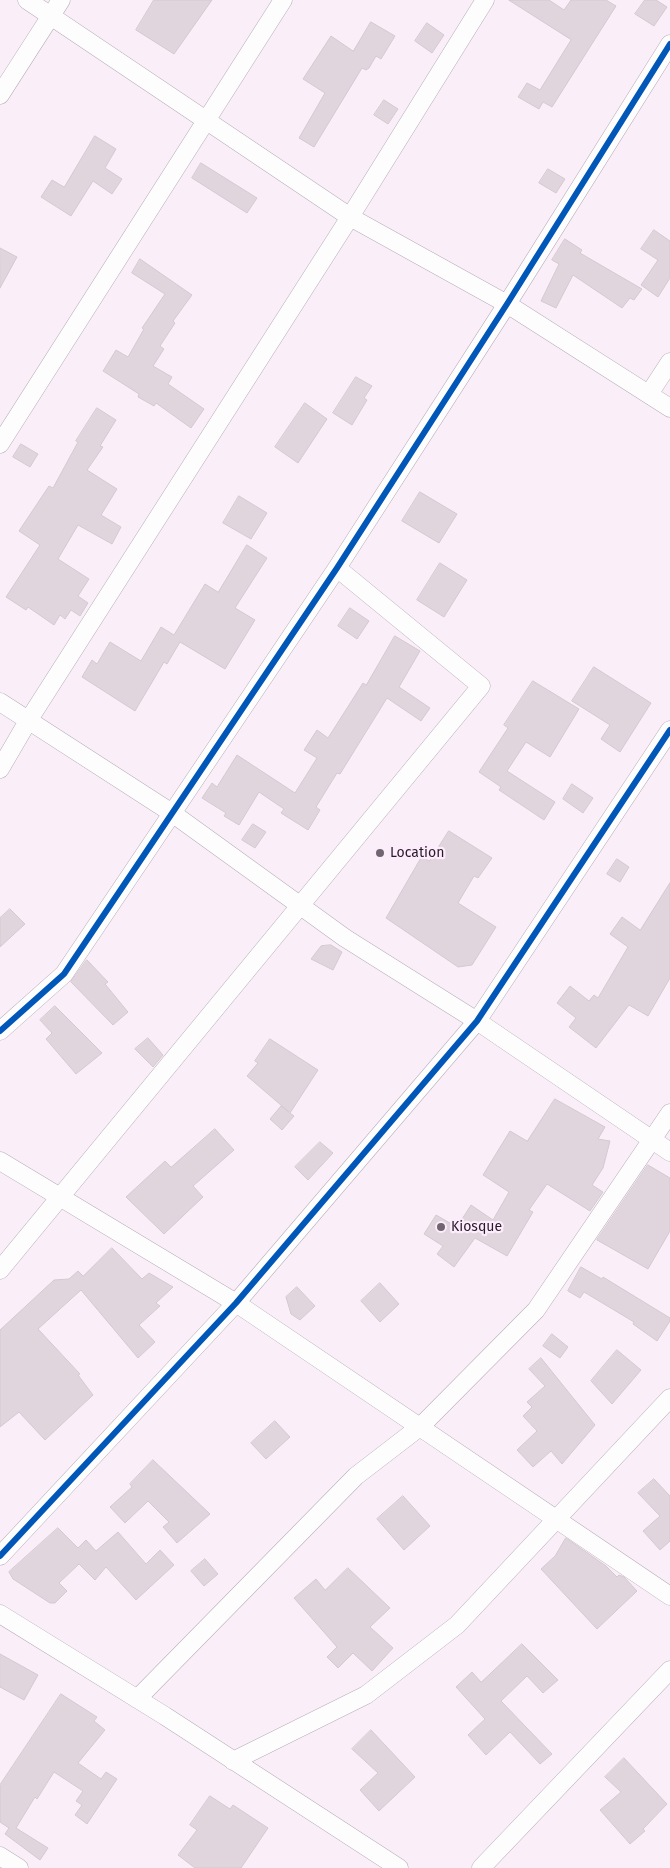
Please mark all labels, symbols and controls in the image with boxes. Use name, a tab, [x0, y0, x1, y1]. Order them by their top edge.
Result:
place label: Location	[390, 845, 444, 861]
marker: Location	[374, 847, 386, 859]
place label: Kiosque	[451, 1219, 502, 1235]
marker: Kiosque	[435, 1221, 447, 1233]

